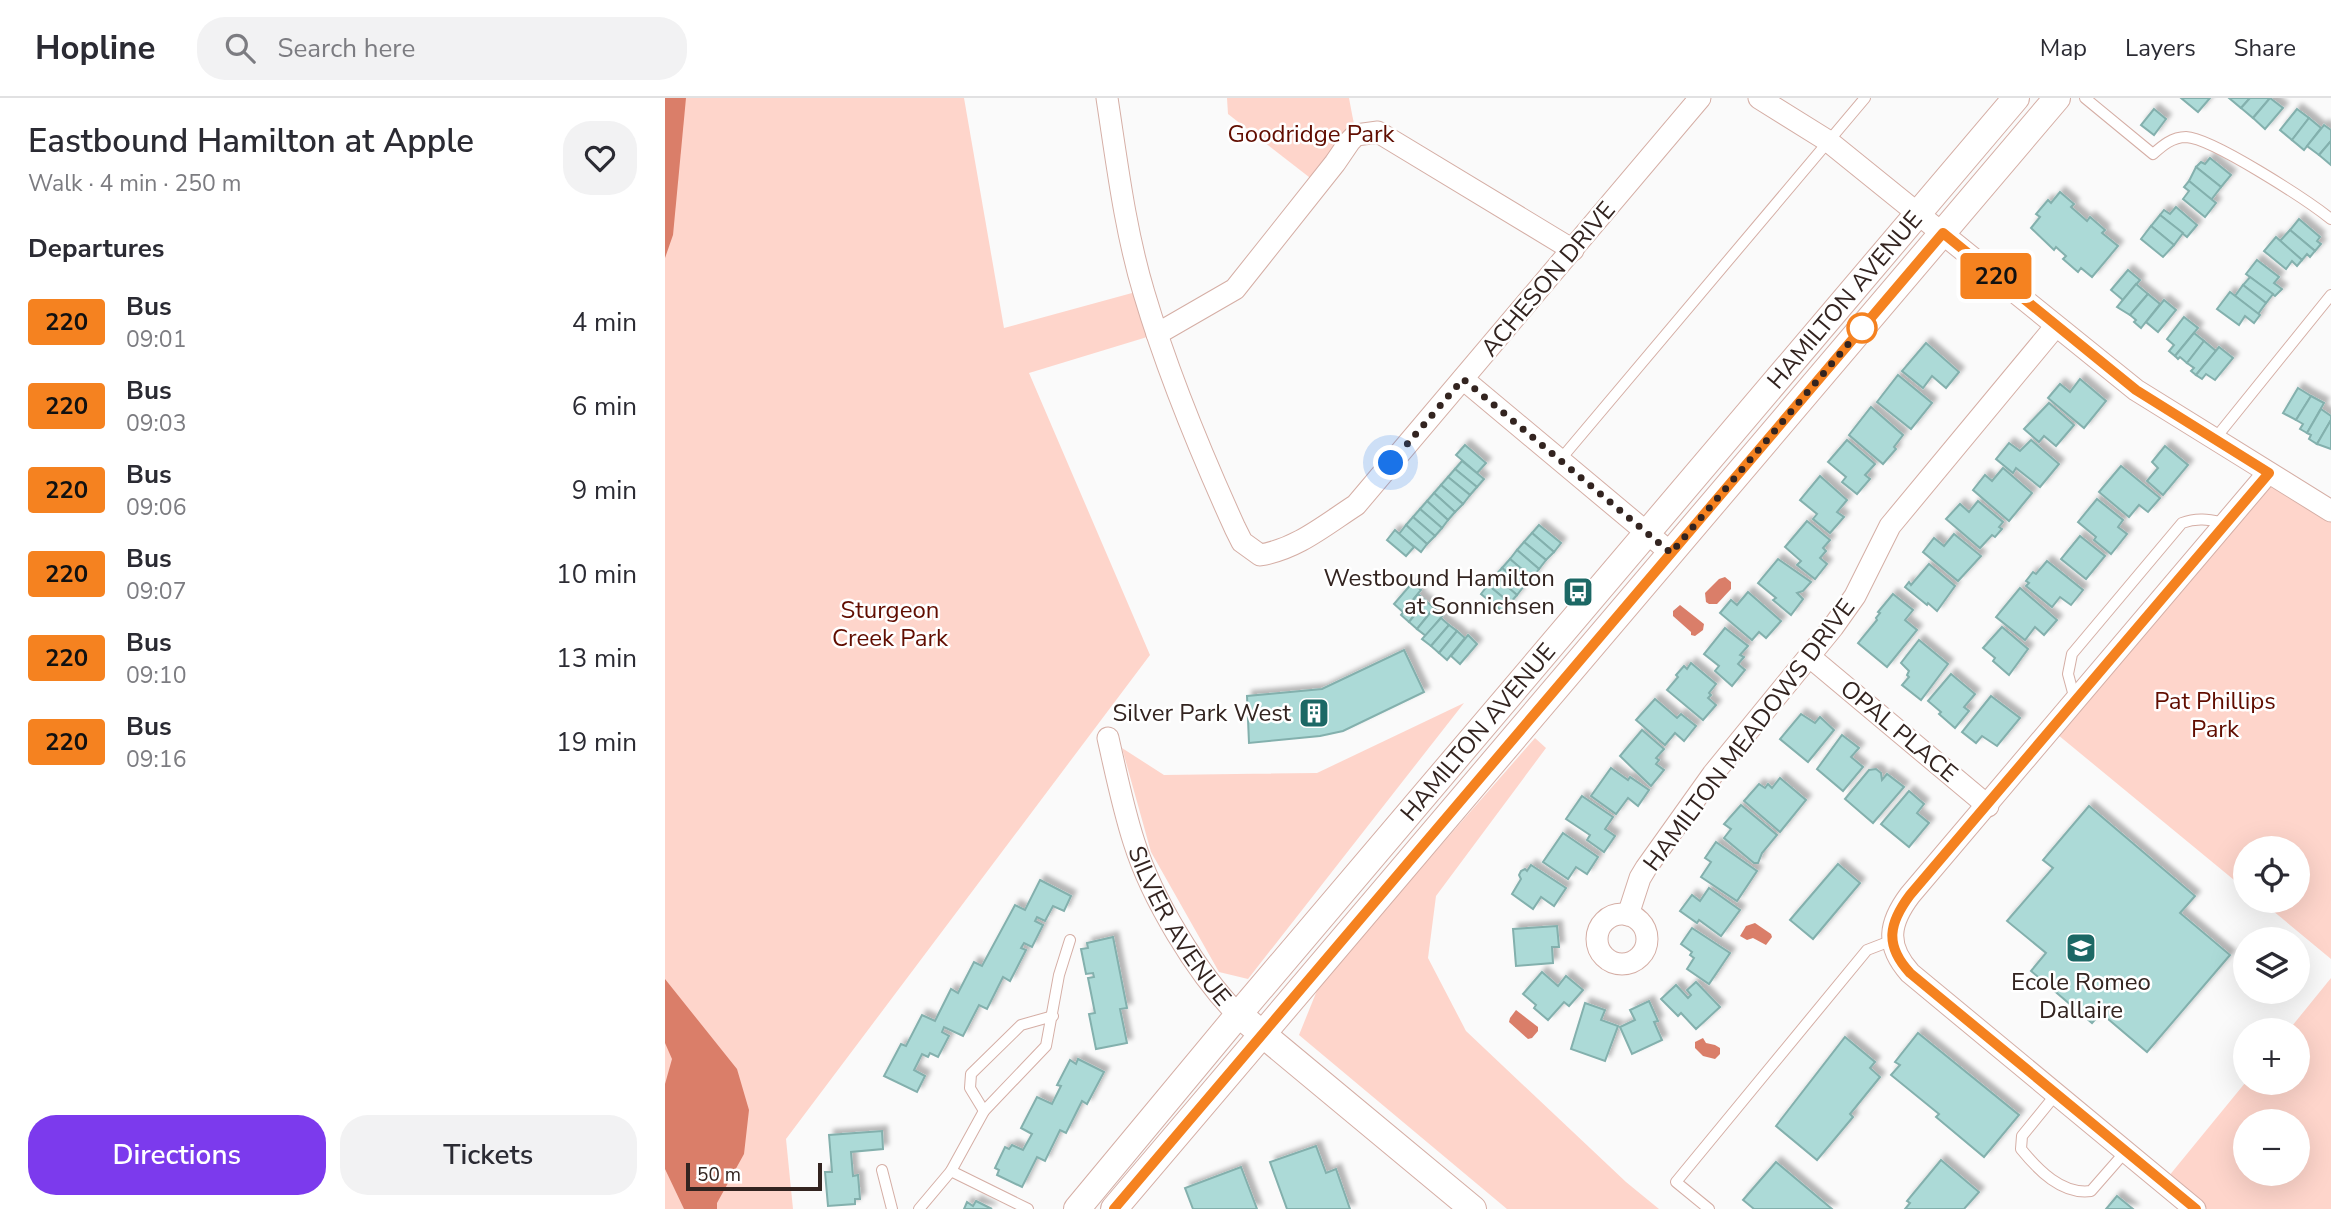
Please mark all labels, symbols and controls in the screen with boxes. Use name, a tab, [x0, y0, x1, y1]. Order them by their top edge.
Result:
search box	[197, 17, 687, 80]
text: Hopline	[35, 26, 155, 71]
icon: search	[221, 29, 259, 67]
text: Search here	[277, 31, 415, 66]
text: Map	[2040, 32, 2087, 64]
text: Layers	[2125, 32, 2196, 64]
text: Share	[2234, 32, 2296, 64]
park label: Goodridge Park	[1227, 118, 1396, 150]
text: Eastbound Hamilton at Apple	[28, 119, 474, 164]
button: heart	[563, 121, 637, 195]
text: Walk · 4 min · 250 m	[28, 168, 241, 199]
street label: ACHESON DRIVE	[1474, 195, 1622, 363]
street label: HAMILTON AVENUE	[1760, 204, 1929, 396]
text: Departures	[28, 231, 164, 266]
line badge: 220	[1956, 253, 2036, 299]
text: 220	[1974, 260, 2018, 292]
text: Bus	[126, 289, 172, 324]
text: 4 min	[572, 305, 637, 340]
text: 220	[45, 306, 88, 338]
unlabelled marker	[1847, 313, 1877, 343]
text: 09:01	[126, 324, 186, 355]
text: Bus	[126, 373, 172, 408]
text: 6 min	[572, 389, 637, 424]
text: 220	[45, 390, 88, 422]
text: 09:03	[126, 408, 186, 439]
your location	[1373, 445, 1408, 480]
text: Bus	[126, 457, 172, 492]
text: 9 min	[572, 473, 637, 508]
text: 220	[45, 474, 88, 506]
text: 09:06	[126, 492, 186, 523]
text: Bus	[126, 541, 172, 576]
text: 10 min	[556, 557, 637, 592]
text: 220	[45, 558, 88, 590]
place label: Westbound Hamilton at Sonnichsen	[1324, 562, 1555, 622]
bus stop icon: Westbound Hamilton at Sonnichsen	[1561, 575, 1595, 609]
text: 09:07	[126, 576, 186, 607]
street label: HAMILTON MEADOWS DRIVE	[1636, 592, 1862, 878]
park label: Sturgeon Creek Park	[832, 594, 949, 654]
text: Bus	[126, 625, 172, 660]
street label: HAMILTON AVENUE	[1393, 636, 1563, 828]
text: 13 min	[556, 641, 637, 676]
text: 220	[45, 642, 88, 674]
text: 09:10	[126, 660, 186, 691]
street label: OPAL PLACE	[1834, 673, 1964, 789]
park label: Pat Phillips Park	[2154, 685, 2276, 745]
building icon: Silver Park West	[1297, 696, 1331, 730]
place label: Silver Park West	[1112, 697, 1292, 729]
text: Bus	[126, 709, 172, 744]
text: 19 min	[556, 725, 637, 760]
text: 220	[45, 726, 88, 758]
text: 09:16	[126, 744, 186, 775]
map controls	[2233, 836, 2310, 1186]
button: locate	[2233, 836, 2310, 913]
street label: SILVER AVENUE	[1121, 842, 1238, 1013]
button: layers	[2233, 927, 2310, 1004]
school or university icon: Ecole Romeo Dallaire	[2064, 931, 2098, 965]
place label: Ecole Romeo Dallaire	[2011, 966, 2151, 1026]
button: +	[2233, 1018, 2310, 1095]
button: −	[2233, 1109, 2310, 1186]
button: Directions	[28, 1115, 326, 1195]
button: Tickets	[340, 1115, 637, 1195]
scale bar	[686, 1160, 823, 1192]
text: 50 m	[697, 1162, 741, 1188]

